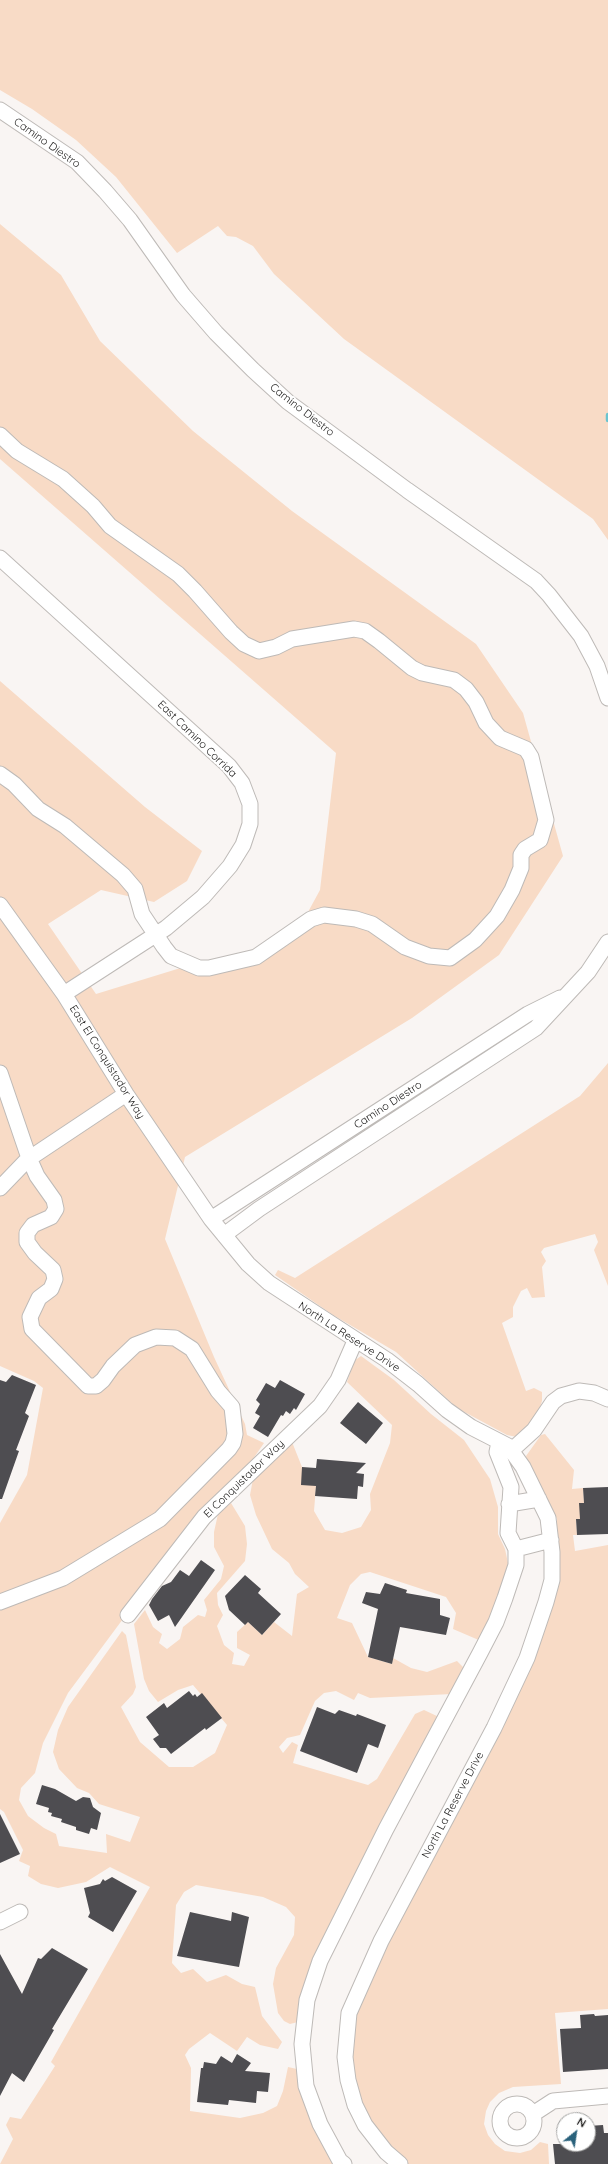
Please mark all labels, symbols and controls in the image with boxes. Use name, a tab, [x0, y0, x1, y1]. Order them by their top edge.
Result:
street label: Camino Diestro	[11, 115, 83, 171]
street label: Camino Diestro	[267, 381, 337, 439]
street label: East Camino Corrida	[155, 698, 239, 780]
street label: East El Conquistador Way	[67, 1003, 147, 1121]
street label: Camino Diestro	[352, 1078, 424, 1132]
street label: North La Reserve Drive	[296, 1299, 402, 1375]
street label: El Conquistador Way	[201, 1437, 287, 1521]
street label: North La Reserve Drive	[419, 1750, 487, 1860]
north arrow	[556, 2112, 596, 2152]
text: N	[574, 2114, 589, 2131]

